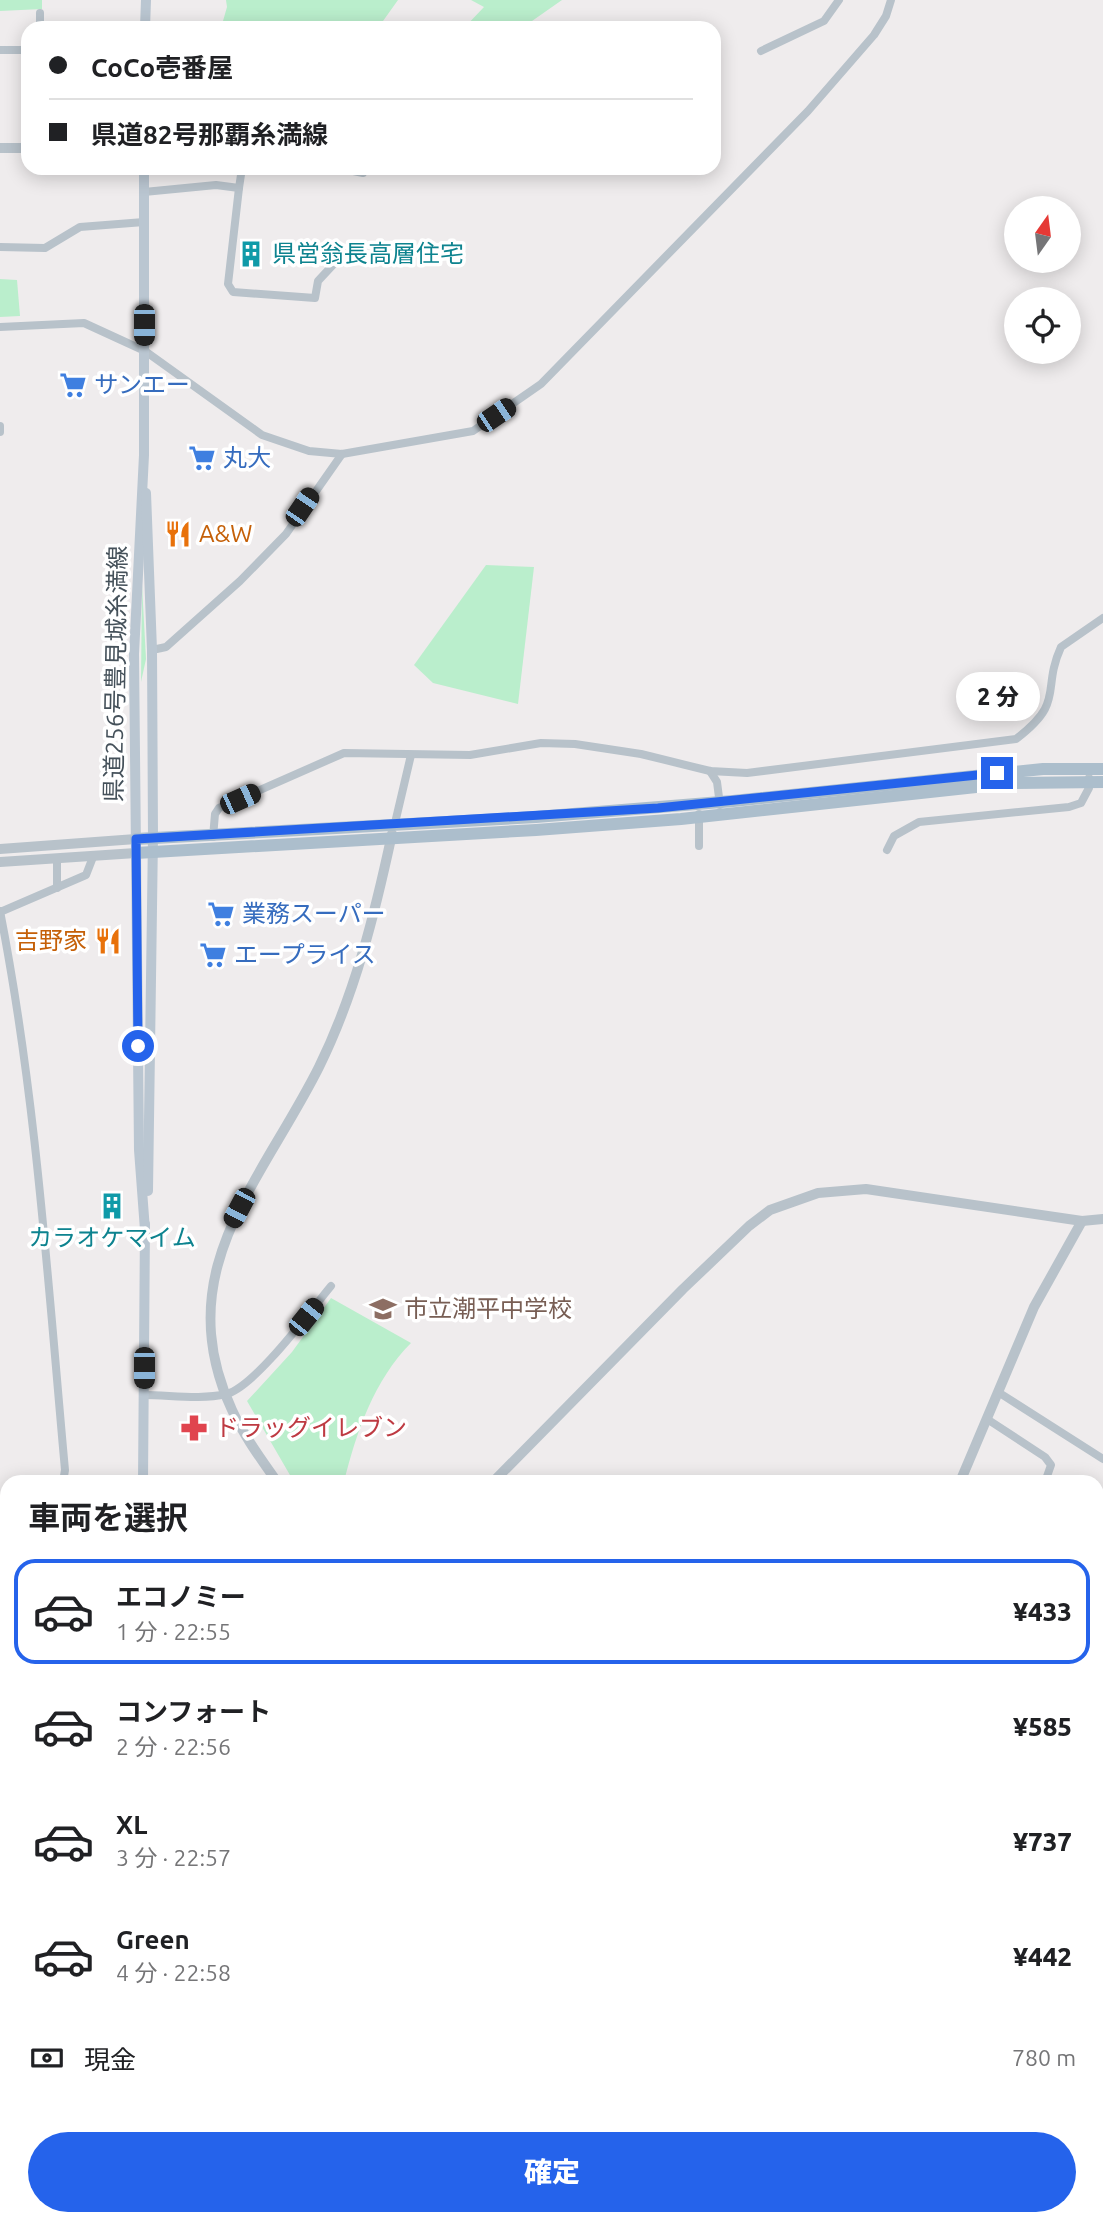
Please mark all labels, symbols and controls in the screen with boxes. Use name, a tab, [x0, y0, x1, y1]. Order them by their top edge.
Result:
text: CoCo壱番屋	[91, 53, 233, 82]
text: 県道82号那覇糸満線	[91, 120, 328, 149]
north arrow	[1004, 196, 1082, 273]
map controls	[1004, 196, 1081, 364]
building icon: 県営翁長高層住宅	[236, 239, 266, 269]
place label: 県営翁長高層住宅	[272, 240, 464, 267]
button: locate	[1004, 287, 1081, 364]
car	[134, 304, 155, 346]
supermarket icon: サンエー	[58, 370, 88, 400]
place label: サンエー	[94, 371, 190, 398]
car	[473, 395, 520, 435]
supermarket icon: 丸大	[187, 443, 217, 473]
place label: 丸大	[223, 444, 271, 471]
car	[282, 484, 323, 530]
restaurant icon: A&W	[163, 519, 193, 549]
place label: A&W	[199, 520, 252, 547]
street label: 県道256号豊見城糸満線	[100, 545, 131, 803]
callout: 2 分	[955, 672, 1039, 720]
text: 2 分	[977, 684, 1019, 709]
route end	[981, 757, 1013, 789]
car	[217, 781, 264, 817]
supermarket icon: 業務スーパー	[206, 899, 236, 929]
place label: 業務スーパー	[242, 900, 386, 927]
restaurant icon: 吉野家	[93, 926, 123, 956]
place label: 吉野家	[15, 927, 87, 954]
supermarket icon: エープライス	[198, 940, 228, 970]
place label: エープライス	[234, 941, 376, 968]
route start	[122, 1030, 154, 1062]
car	[220, 1185, 259, 1231]
building icon: カラオケマイム	[97, 1191, 127, 1221]
place label: カラオケマイム	[28, 1224, 196, 1251]
car	[285, 1294, 328, 1340]
school or university icon: 市立潮平中学校	[368, 1294, 398, 1324]
place label: 市立潮平中学校	[404, 1295, 572, 1322]
car	[134, 1347, 155, 1389]
pharmacy icon: ドラッグイレブン	[179, 1413, 209, 1443]
place label: ドラッグイレブン	[215, 1414, 407, 1441]
text: 車両を選択	[28, 1499, 188, 1535]
icon: car	[32, 1580, 95, 1643]
text: エコノミー	[116, 1582, 246, 1611]
text: ¥433	[1013, 1597, 1072, 1626]
text: 1 分 · 22:55	[116, 1619, 231, 1644]
icon: car	[32, 1695, 95, 1758]
text: コンフォート	[116, 1697, 271, 1726]
text: ¥585	[1013, 1712, 1072, 1741]
text: 2 分 · 22:56	[116, 1734, 231, 1759]
icon: car	[32, 1810, 95, 1873]
text: XL	[116, 1810, 147, 1839]
text: ¥737	[1013, 1827, 1072, 1856]
text: 3 分 · 22:57	[116, 1845, 231, 1870]
icon: car	[32, 1925, 95, 1988]
text: Green	[116, 1925, 190, 1954]
text: ¥442	[1013, 1942, 1072, 1971]
text: 4 分 · 22:58	[116, 1960, 231, 1985]
icon: cash	[28, 2039, 66, 2077]
text: 現金	[84, 2045, 136, 2074]
text: 780 m	[1012, 2045, 1076, 2070]
button: 確定	[28, 2132, 1076, 2212]

